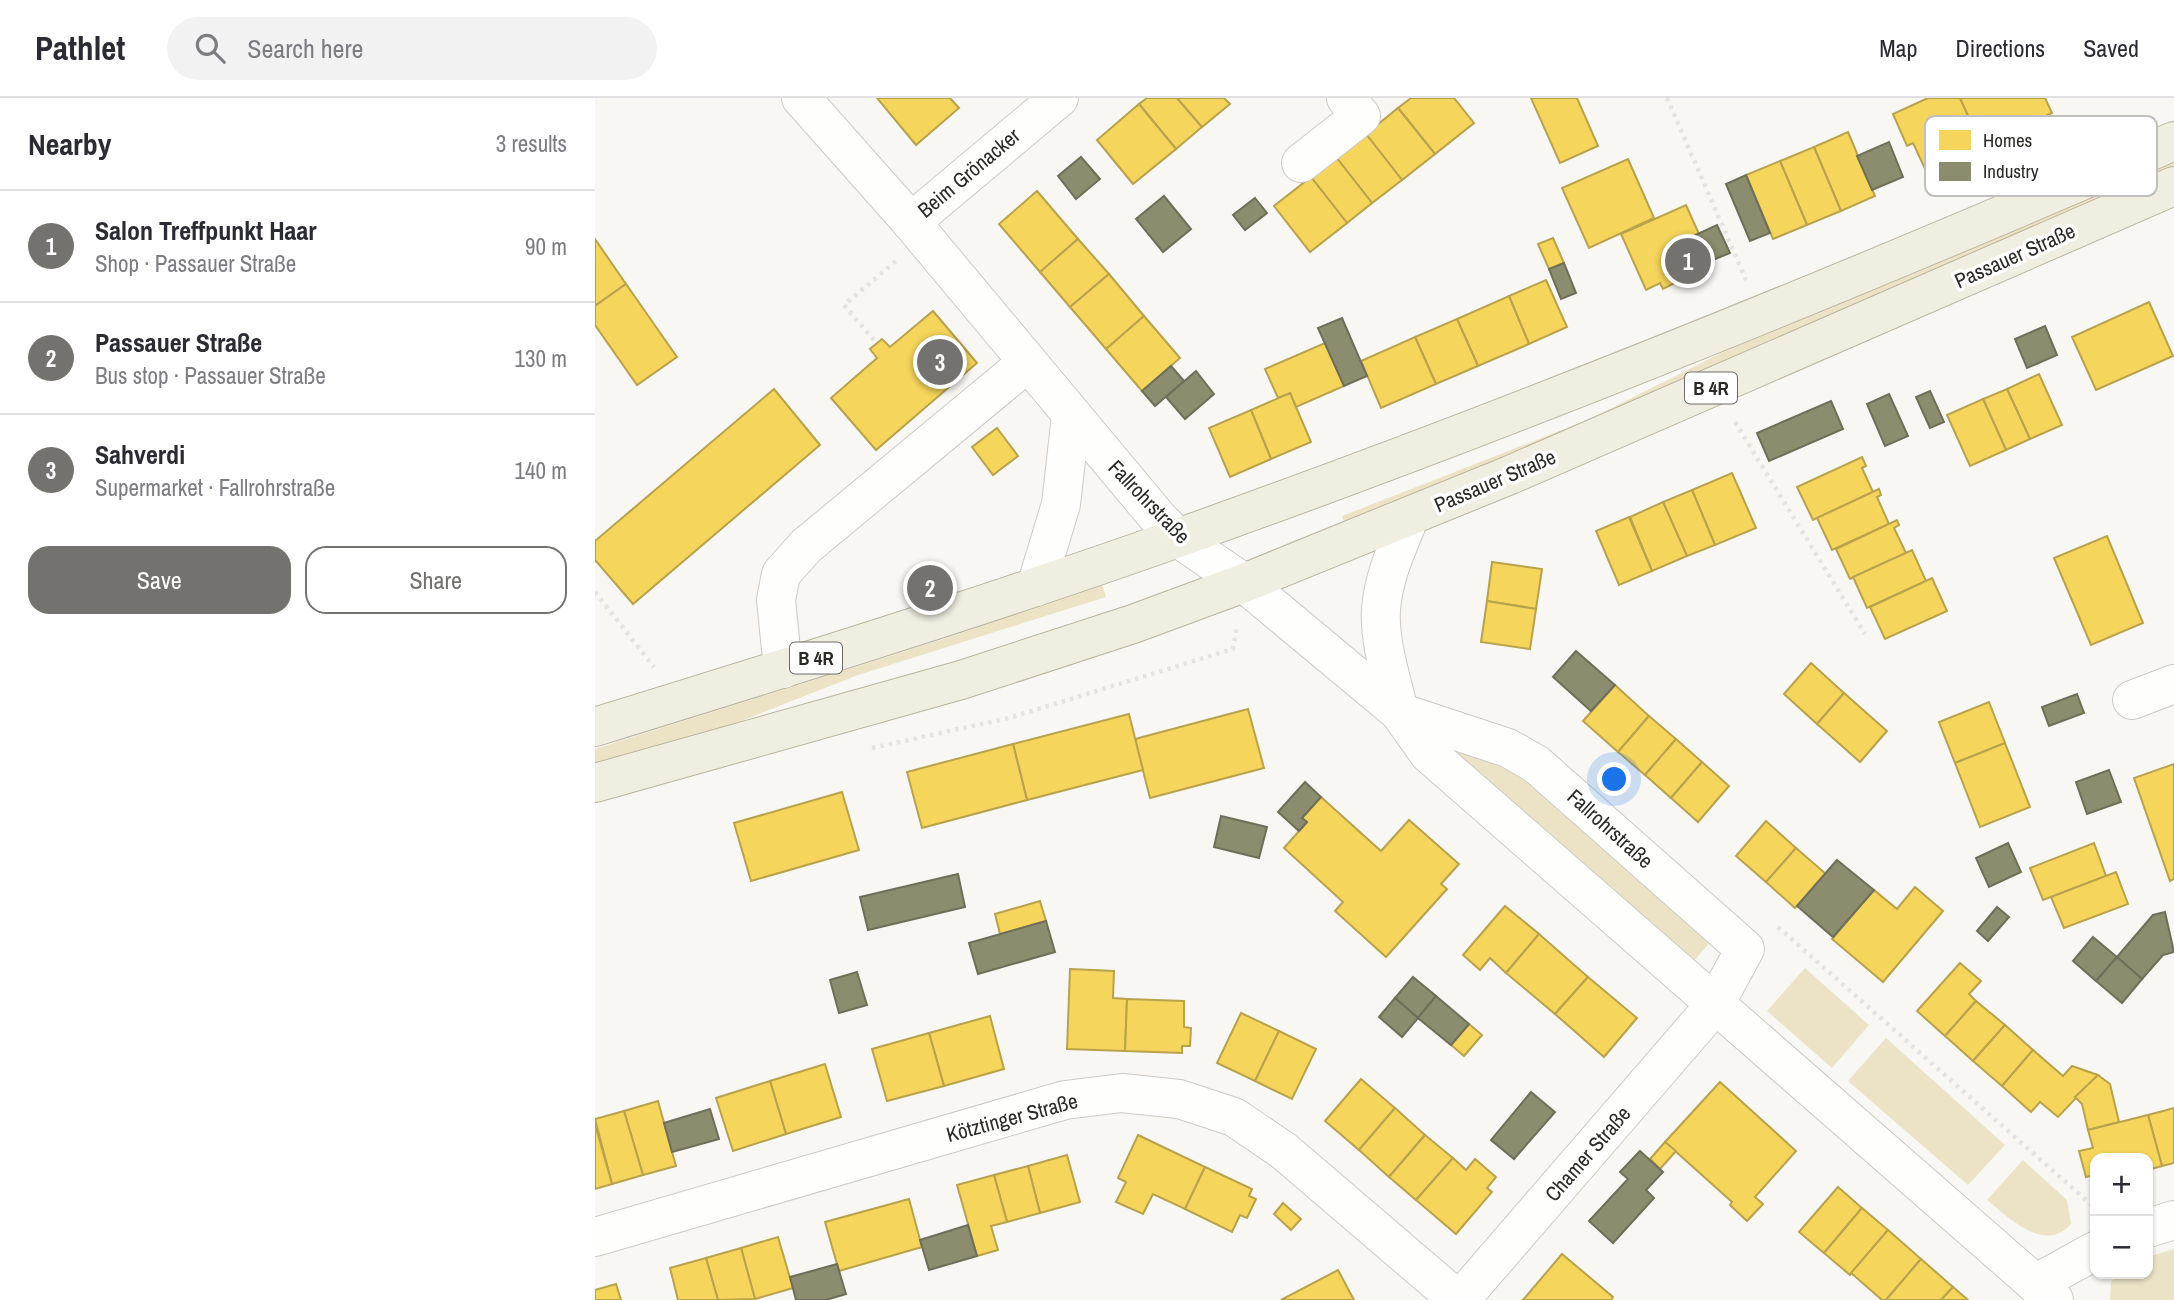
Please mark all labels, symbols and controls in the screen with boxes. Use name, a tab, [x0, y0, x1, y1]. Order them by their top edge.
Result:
search box	[167, 17, 657, 80]
text: Pathlet	[35, 26, 125, 70]
icon: search	[191, 29, 229, 67]
text: Search here	[247, 31, 363, 66]
text: Map	[1879, 32, 1917, 64]
text: Directions	[1955, 32, 2045, 64]
text: Saved	[2083, 32, 2139, 64]
legend	[1925, 116, 2157, 196]
street label: Beim Grönacker	[911, 121, 1026, 224]
text: Nearby	[28, 124, 111, 164]
text: Homes	[1983, 127, 2033, 153]
text: 3 results	[496, 128, 567, 159]
text: Industry	[1983, 158, 2039, 184]
text: Salon Treffpunkt Haar	[95, 213, 317, 248]
street label: Passauer Straße	[1950, 216, 2080, 295]
text: 1	[46, 231, 56, 262]
text: 90 m	[525, 231, 567, 262]
pin: 1	[1665, 235, 1711, 287]
text: Shop · Passauer Straße	[95, 248, 296, 279]
text: Passauer Straße	[95, 325, 262, 360]
pin: 3	[917, 336, 963, 388]
text: 2	[46, 343, 56, 374]
text: 130 m	[515, 343, 567, 374]
text: Bus stop · Passauer Straße	[95, 360, 326, 391]
road number: B 4R	[1685, 372, 1737, 404]
text: Sahverdi	[95, 437, 185, 472]
street label: Passauer Straße	[1430, 442, 1560, 519]
street label: Fallrohrstraße	[1102, 453, 1197, 550]
text: 3	[46, 455, 56, 486]
text: 140 m	[515, 455, 567, 486]
text: Supermarket · Fallrohrstraße	[95, 472, 335, 503]
button: Save	[28, 546, 291, 614]
button: Share	[305, 546, 567, 614]
pin: 2	[907, 562, 953, 614]
road number: B 4R	[790, 642, 842, 674]
your location	[1597, 762, 1631, 796]
street label: Fallrohrstraße	[1561, 782, 1660, 875]
street label: Kötztinger Straße	[943, 1086, 1081, 1149]
street label: Chamer Straße	[1538, 1100, 1637, 1208]
map controls	[2090, 1153, 2153, 1279]
button: +	[2090, 1153, 2153, 1216]
button: −	[2090, 1216, 2153, 1279]

